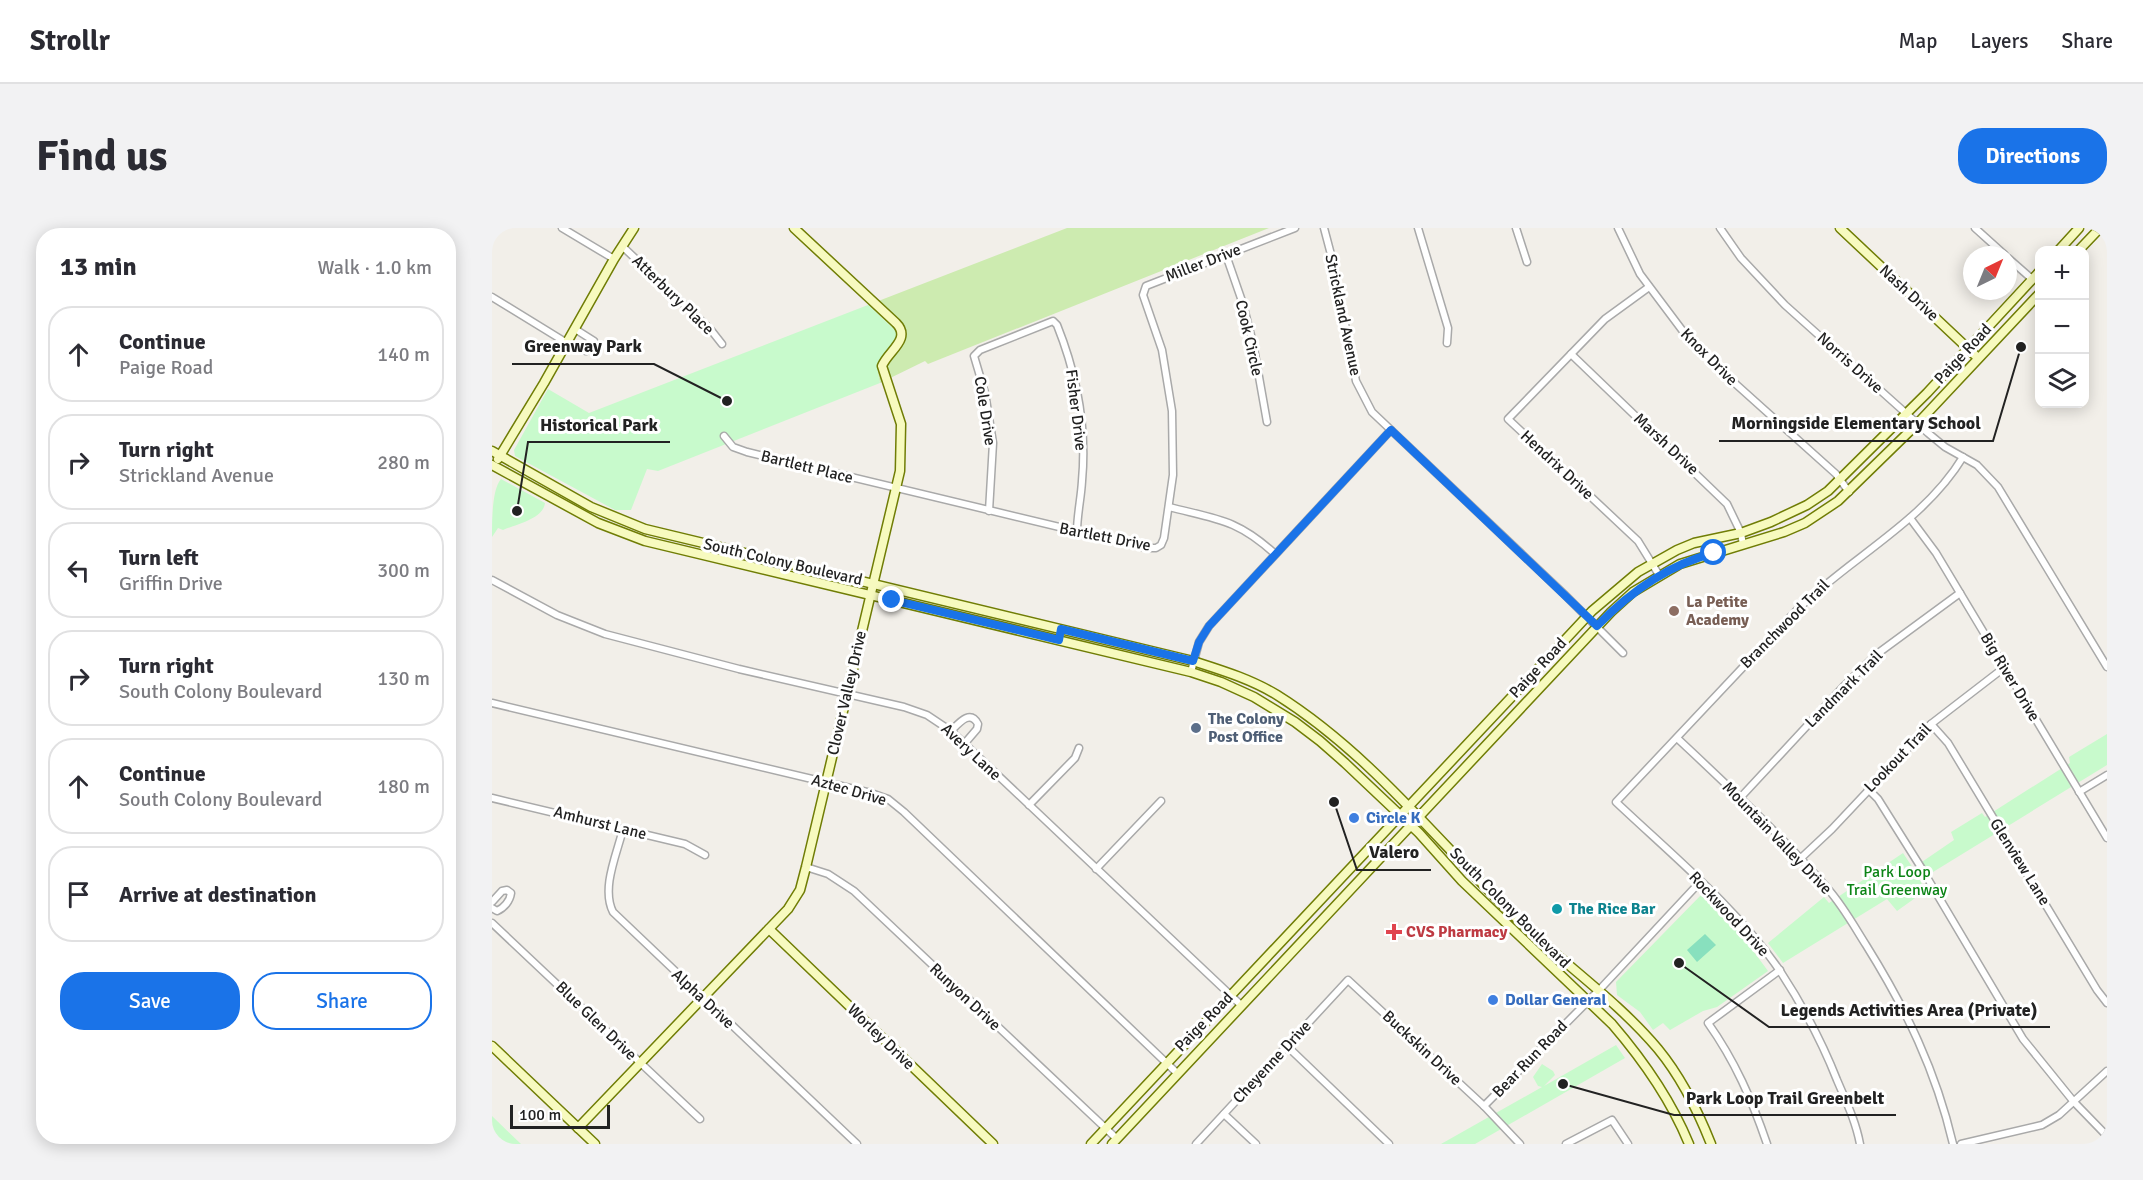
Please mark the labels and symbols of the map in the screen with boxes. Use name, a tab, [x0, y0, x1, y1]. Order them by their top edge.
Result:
street label: Miller Drive	[1162, 239, 1244, 287]
north arrow	[1963, 246, 2017, 300]
street label: Atterbury Place	[628, 251, 718, 339]
street label: Strickland Avenue	[1320, 252, 1366, 378]
street label: Nash Drive	[1875, 260, 1943, 326]
street label: Cook Circle	[1231, 298, 1267, 378]
street label: Paige Road	[1930, 320, 1996, 388]
street label: Knox Drive	[1676, 324, 1742, 390]
callout: Greenway Park	[512, 328, 654, 364]
street label: Norris Drive	[1813, 328, 1887, 398]
text: Greenway Park	[524, 335, 642, 357]
street label: Fisher Drive	[1061, 368, 1091, 452]
street label: Cole Drive	[970, 375, 1000, 447]
callout: Morningside Elementary School	[1719, 405, 1993, 441]
callout: Historical Park	[528, 406, 670, 442]
street label: Marsh Drive	[1629, 409, 1703, 479]
text: Morningside Elementary School	[1731, 412, 1981, 434]
text: Historical Park	[540, 414, 659, 436]
street label: Hendrix Drive	[1516, 426, 1598, 504]
street label: Bartlett Place	[759, 446, 855, 488]
street label: Bartlett Drive	[1058, 518, 1152, 556]
street label: South Colony Boulevard	[701, 534, 865, 590]
route start	[1700, 539, 1726, 565]
street label: Branchwood Trail	[1736, 575, 1834, 673]
route end	[878, 586, 904, 612]
place label: La Petite Academy	[1686, 592, 1749, 630]
marker: La Petite Academy	[1667, 604, 1681, 618]
street label: Clover Valley Drive	[823, 629, 871, 757]
street label: Big River Drive	[1976, 629, 2044, 725]
street label: Paige Road	[1505, 634, 1571, 702]
street label: Landmark Trail	[1801, 646, 1887, 732]
place label: The Colony Post Office	[1208, 709, 1284, 747]
street label: Avery Lane	[937, 719, 1005, 785]
street label: Lookout Trail	[1860, 719, 1936, 797]
marker: The Colony Post Office	[1189, 721, 1203, 735]
street label: Aztec Drive	[809, 770, 889, 810]
street label: Mountain Valley Drive	[1718, 777, 1836, 899]
street label: Amhurst Lane	[551, 802, 649, 844]
place label: Circle K	[1366, 808, 1421, 828]
marker: Circle K	[1347, 811, 1361, 825]
street label: Glenview Lane	[1985, 815, 2055, 909]
callout: Valero	[1357, 834, 1431, 870]
text: Valero	[1369, 841, 1419, 863]
street label: South Colony Boulevard	[1445, 843, 1575, 973]
park label: Park Loop Trail Greenway	[1847, 862, 1948, 900]
street label: Rockwood Drive	[1684, 867, 1774, 961]
place label: The Rice Bar	[1569, 899, 1656, 919]
marker: The Rice Bar	[1550, 902, 1564, 916]
place label: CVS Pharmacy	[1406, 922, 1507, 942]
marker: CVS Pharmacy	[1387, 925, 1401, 939]
street label: Runyon Drive	[925, 959, 1005, 1035]
street label: Alpha Drive	[667, 965, 739, 1033]
street label: Blue Glen Drive	[551, 977, 641, 1065]
street label: Paige Road	[1171, 988, 1237, 1056]
place label: Dollar General	[1505, 990, 1607, 1010]
callout: Legends Activities Area (Private)	[1769, 991, 2050, 1027]
marker: Dollar General	[1486, 993, 1500, 1007]
text: Legends Activities Area (Private)	[1781, 999, 2037, 1021]
street label: Worley Drive	[843, 1000, 919, 1074]
street label: Buckskin Drive	[1378, 1006, 1466, 1090]
street label: Cheyenne Drive	[1228, 1016, 1316, 1108]
street label: Bear Run Road	[1488, 1016, 1572, 1102]
callout: Park Loop Trail Greenbelt	[1674, 1079, 1896, 1115]
text: Park Loop Trail Greenbelt	[1686, 1087, 1884, 1109]
scale bar	[510, 1102, 610, 1130]

